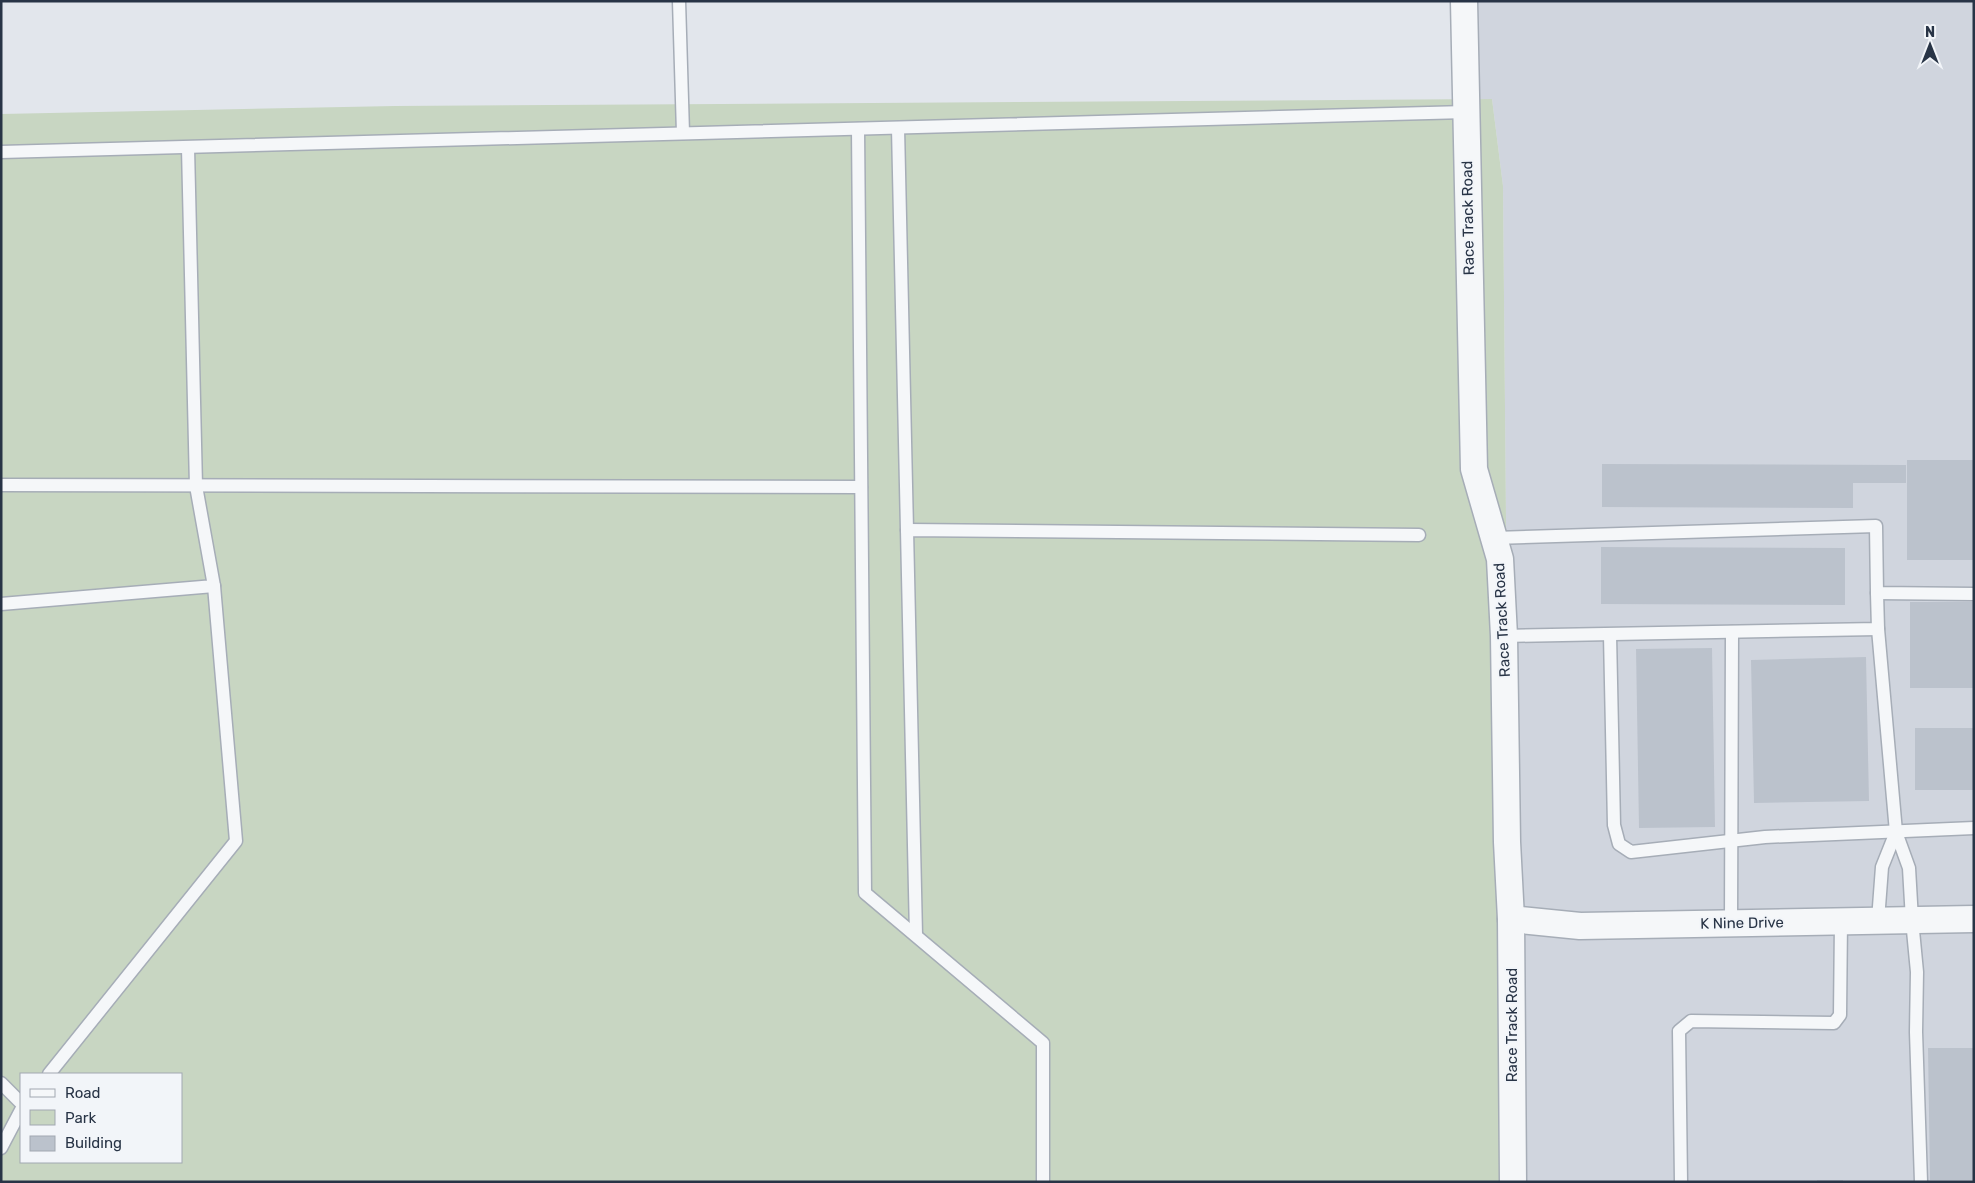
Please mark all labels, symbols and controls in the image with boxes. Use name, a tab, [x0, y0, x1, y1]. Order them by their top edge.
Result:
north arrow	[1905, 20, 1955, 70]
text: N	[1925, 24, 1935, 41]
street label: Race Track Road	[1458, 161, 1478, 275]
street label: Race Track Road	[1490, 562, 1514, 678]
street label: K Nine Drive	[1700, 913, 1784, 933]
street label: Race Track Road	[1503, 968, 1521, 1082]
legend	[20, 1073, 182, 1163]
text: Road	[65, 1084, 101, 1102]
text: Park	[65, 1109, 96, 1127]
text: Building	[65, 1134, 122, 1152]

